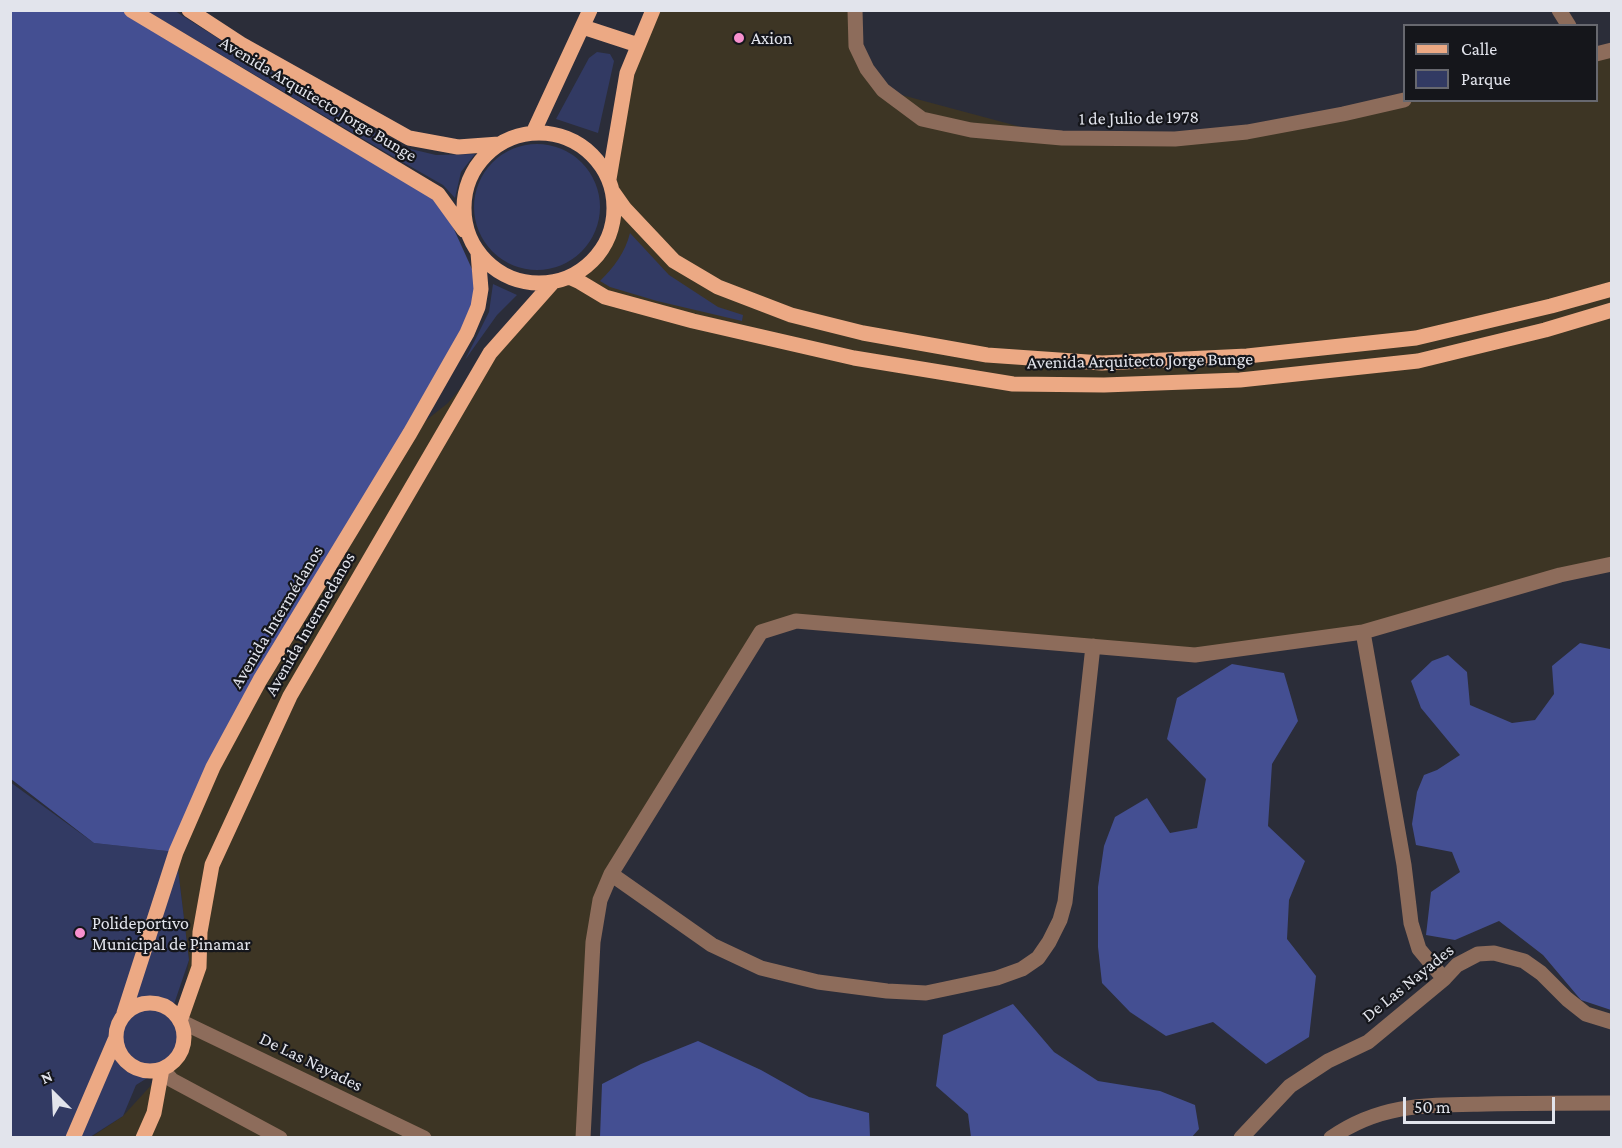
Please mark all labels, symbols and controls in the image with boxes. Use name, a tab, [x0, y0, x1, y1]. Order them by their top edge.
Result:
legend	[1403, 24, 1598, 102]
place label: Axion	[751, 27, 793, 49]
street label: Avenida Arquitecto Jorge Bunge	[215, 31, 421, 167]
marker: Axion	[732, 31, 746, 45]
text: Calle	[1461, 39, 1497, 59]
text: Parque	[1461, 69, 1511, 89]
street label: 1 de Julio de 1978	[1079, 106, 1199, 130]
street label: Avenida Arquitecto Jorge Bunge	[1027, 348, 1253, 374]
street label: Avenida Intermédanos	[226, 542, 328, 692]
street label: Avenida Intermedanos	[260, 548, 360, 700]
place label: Polideportivo Municipal de Pinamar	[92, 912, 251, 954]
marker: Polideportivo Municipal de Pinamar	[73, 926, 87, 940]
street label: De Las Nayades	[1358, 939, 1458, 1027]
street label: De Las Nayades	[256, 1028, 366, 1096]
north arrow	[24, 1064, 84, 1124]
text: N	[38, 1067, 55, 1087]
scale bar	[1406, 1085, 1558, 1123]
text: 50 m	[1414, 1097, 1451, 1117]

